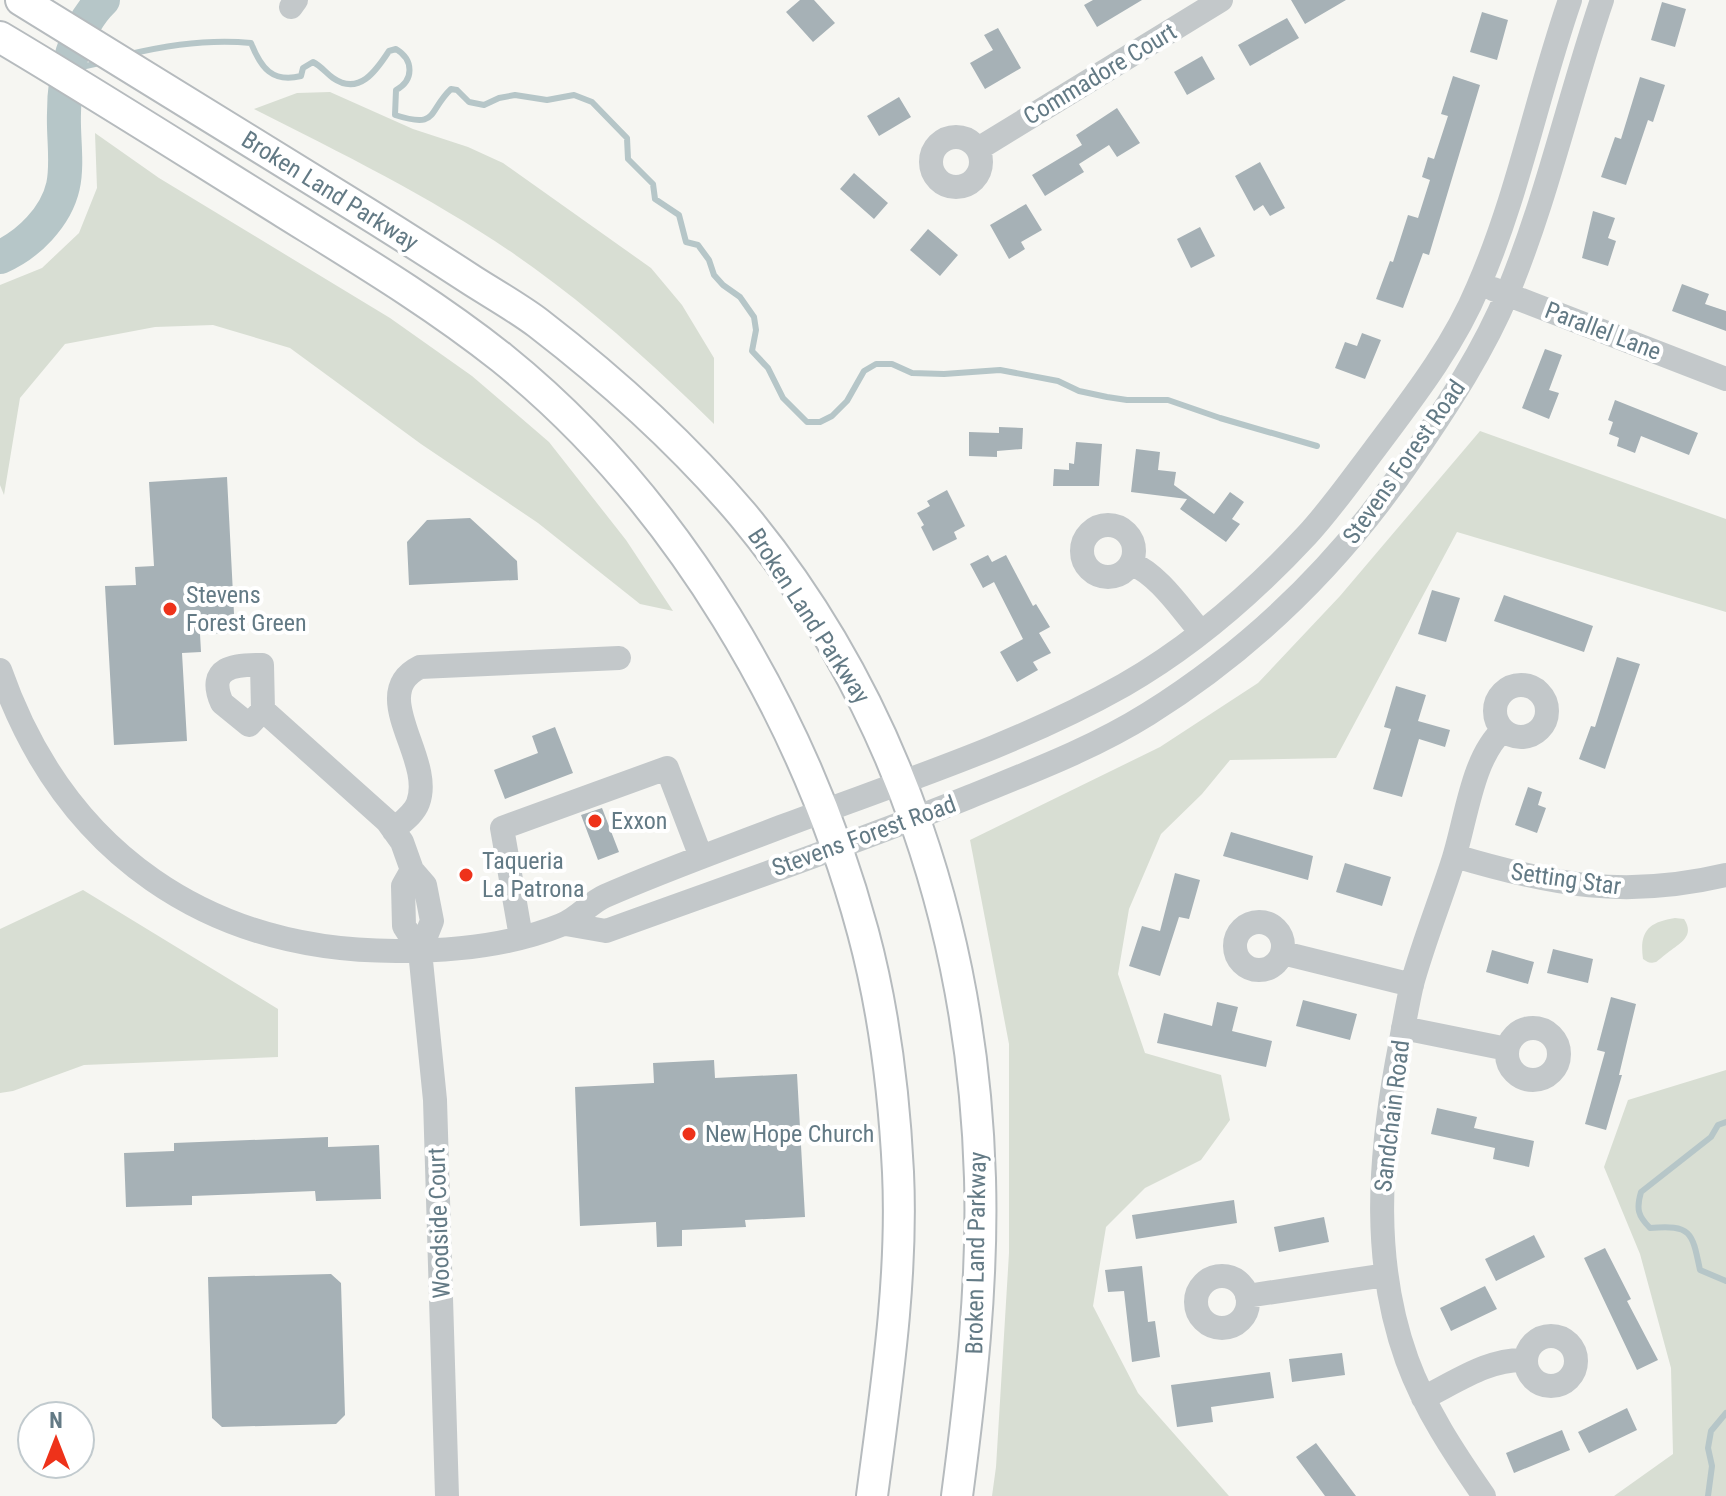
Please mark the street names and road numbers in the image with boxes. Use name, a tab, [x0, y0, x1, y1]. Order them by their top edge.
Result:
street label: Commadore Court	[1018, 17, 1182, 131]
street label: Broken Land Parkway	[237, 125, 423, 257]
street label: Parallel Lane	[1541, 296, 1665, 366]
street label: Stevens Forest Road	[1337, 375, 1471, 549]
street label: Broken Land Parkway	[742, 523, 876, 709]
street label: Stevens Forest Road	[768, 790, 960, 882]
street label: Setting Star	[1509, 857, 1623, 901]
street label: Sandchain Road	[1369, 1039, 1415, 1193]
street label: Woodside Court	[422, 1147, 456, 1299]
street label: Broken Land Parkway	[960, 1151, 992, 1355]

